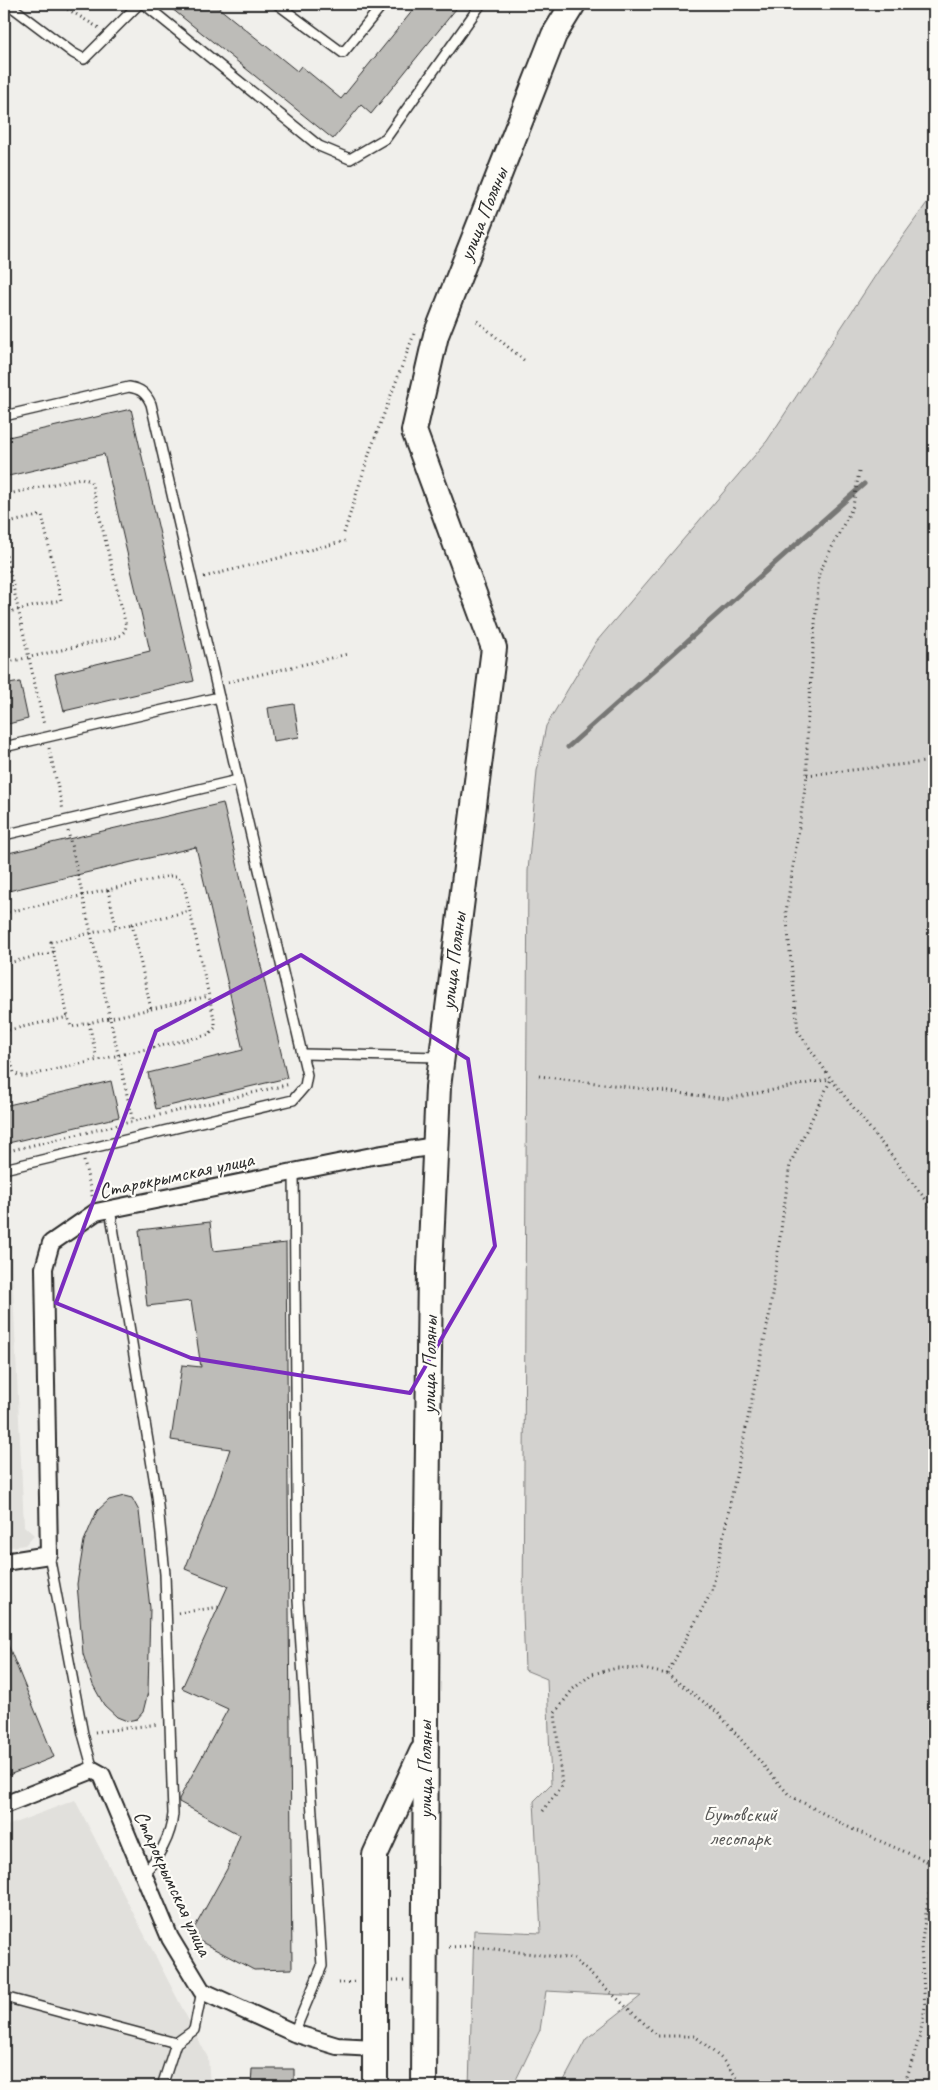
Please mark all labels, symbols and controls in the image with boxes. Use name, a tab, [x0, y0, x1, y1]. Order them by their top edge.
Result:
street label: улица Поляны	[452, 162, 514, 266]
street label: улица Поляны	[434, 909, 472, 1013]
street label: Старокрымская улица	[96, 1146, 257, 1204]
street label: улица Поляны	[415, 1314, 443, 1416]
street label: улица Поляны	[412, 1719, 438, 1821]
park label: Бутовский лесопарк	[703, 1801, 778, 1851]
street label: Старокрымская улица	[128, 1806, 219, 1961]

